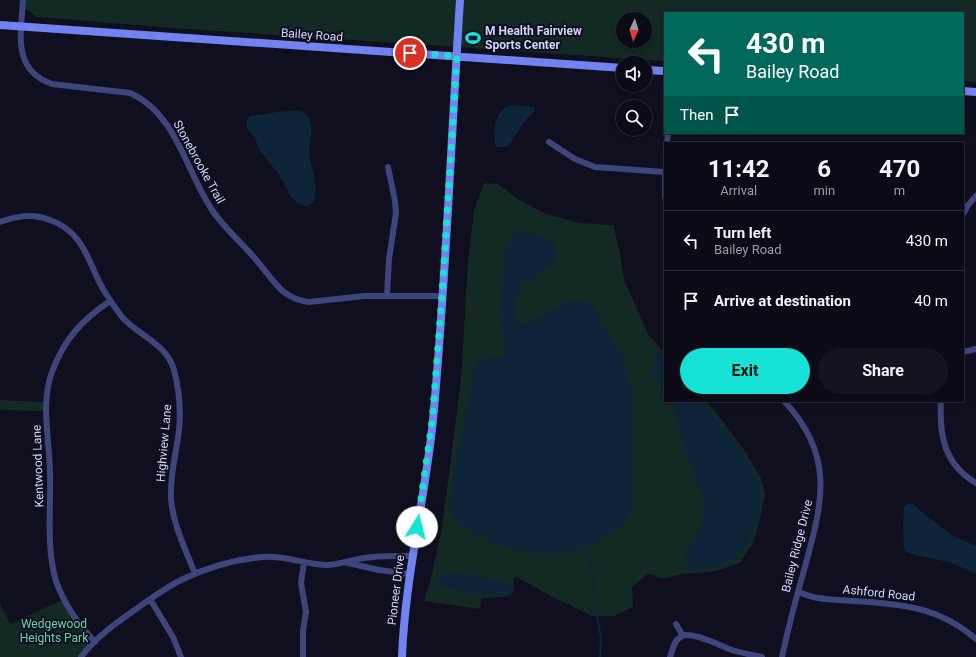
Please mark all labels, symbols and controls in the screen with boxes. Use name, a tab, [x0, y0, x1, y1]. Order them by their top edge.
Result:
north arrow	[616, 12, 652, 48]
map controls	[616, 12, 652, 136]
place label: M Health Fairview Sports Center	[485, 24, 582, 52]
street label: Bailey Road	[280, 26, 344, 44]
text: 430 m	[746, 27, 825, 60]
icon: left	[680, 28, 732, 80]
sports icon: M Health Fairview Sports Center	[464, 29, 482, 47]
pin	[393, 36, 427, 70]
icon: arrive	[399, 42, 421, 64]
button: sound	[616, 56, 652, 92]
text: Bailey Road	[746, 61, 839, 82]
button: search	[616, 100, 652, 136]
icon: arrive	[721, 104, 743, 126]
text: Then	[680, 106, 713, 124]
street label: Stonebrooke Trail	[170, 118, 228, 206]
text: 11:42	[708, 155, 770, 183]
text: 6	[817, 155, 831, 183]
text: 470	[879, 155, 920, 183]
text: Arrival	[720, 183, 757, 198]
text: min	[813, 183, 835, 198]
text: m	[894, 183, 905, 198]
text: Turn left	[714, 224, 771, 242]
icon: left	[680, 230, 702, 252]
text: 430 m	[906, 232, 948, 250]
text: Bailey Road	[714, 242, 782, 257]
icon: arrive	[680, 290, 702, 312]
text: Arrive at destination	[714, 292, 851, 310]
text: 40 m	[914, 292, 948, 310]
button: Exit	[680, 348, 810, 394]
button: Share	[818, 348, 948, 394]
street label: Highview Lane	[154, 404, 174, 482]
street label: Kentwood Lane	[30, 424, 46, 508]
street label: Bailey Ridge Drive	[779, 498, 815, 594]
position arrow	[396, 506, 438, 548]
street label: Pioneer Drive	[385, 554, 407, 626]
street label: Ashford Road	[842, 582, 916, 604]
park label: Wedgewood Heights Park	[20, 617, 89, 645]

